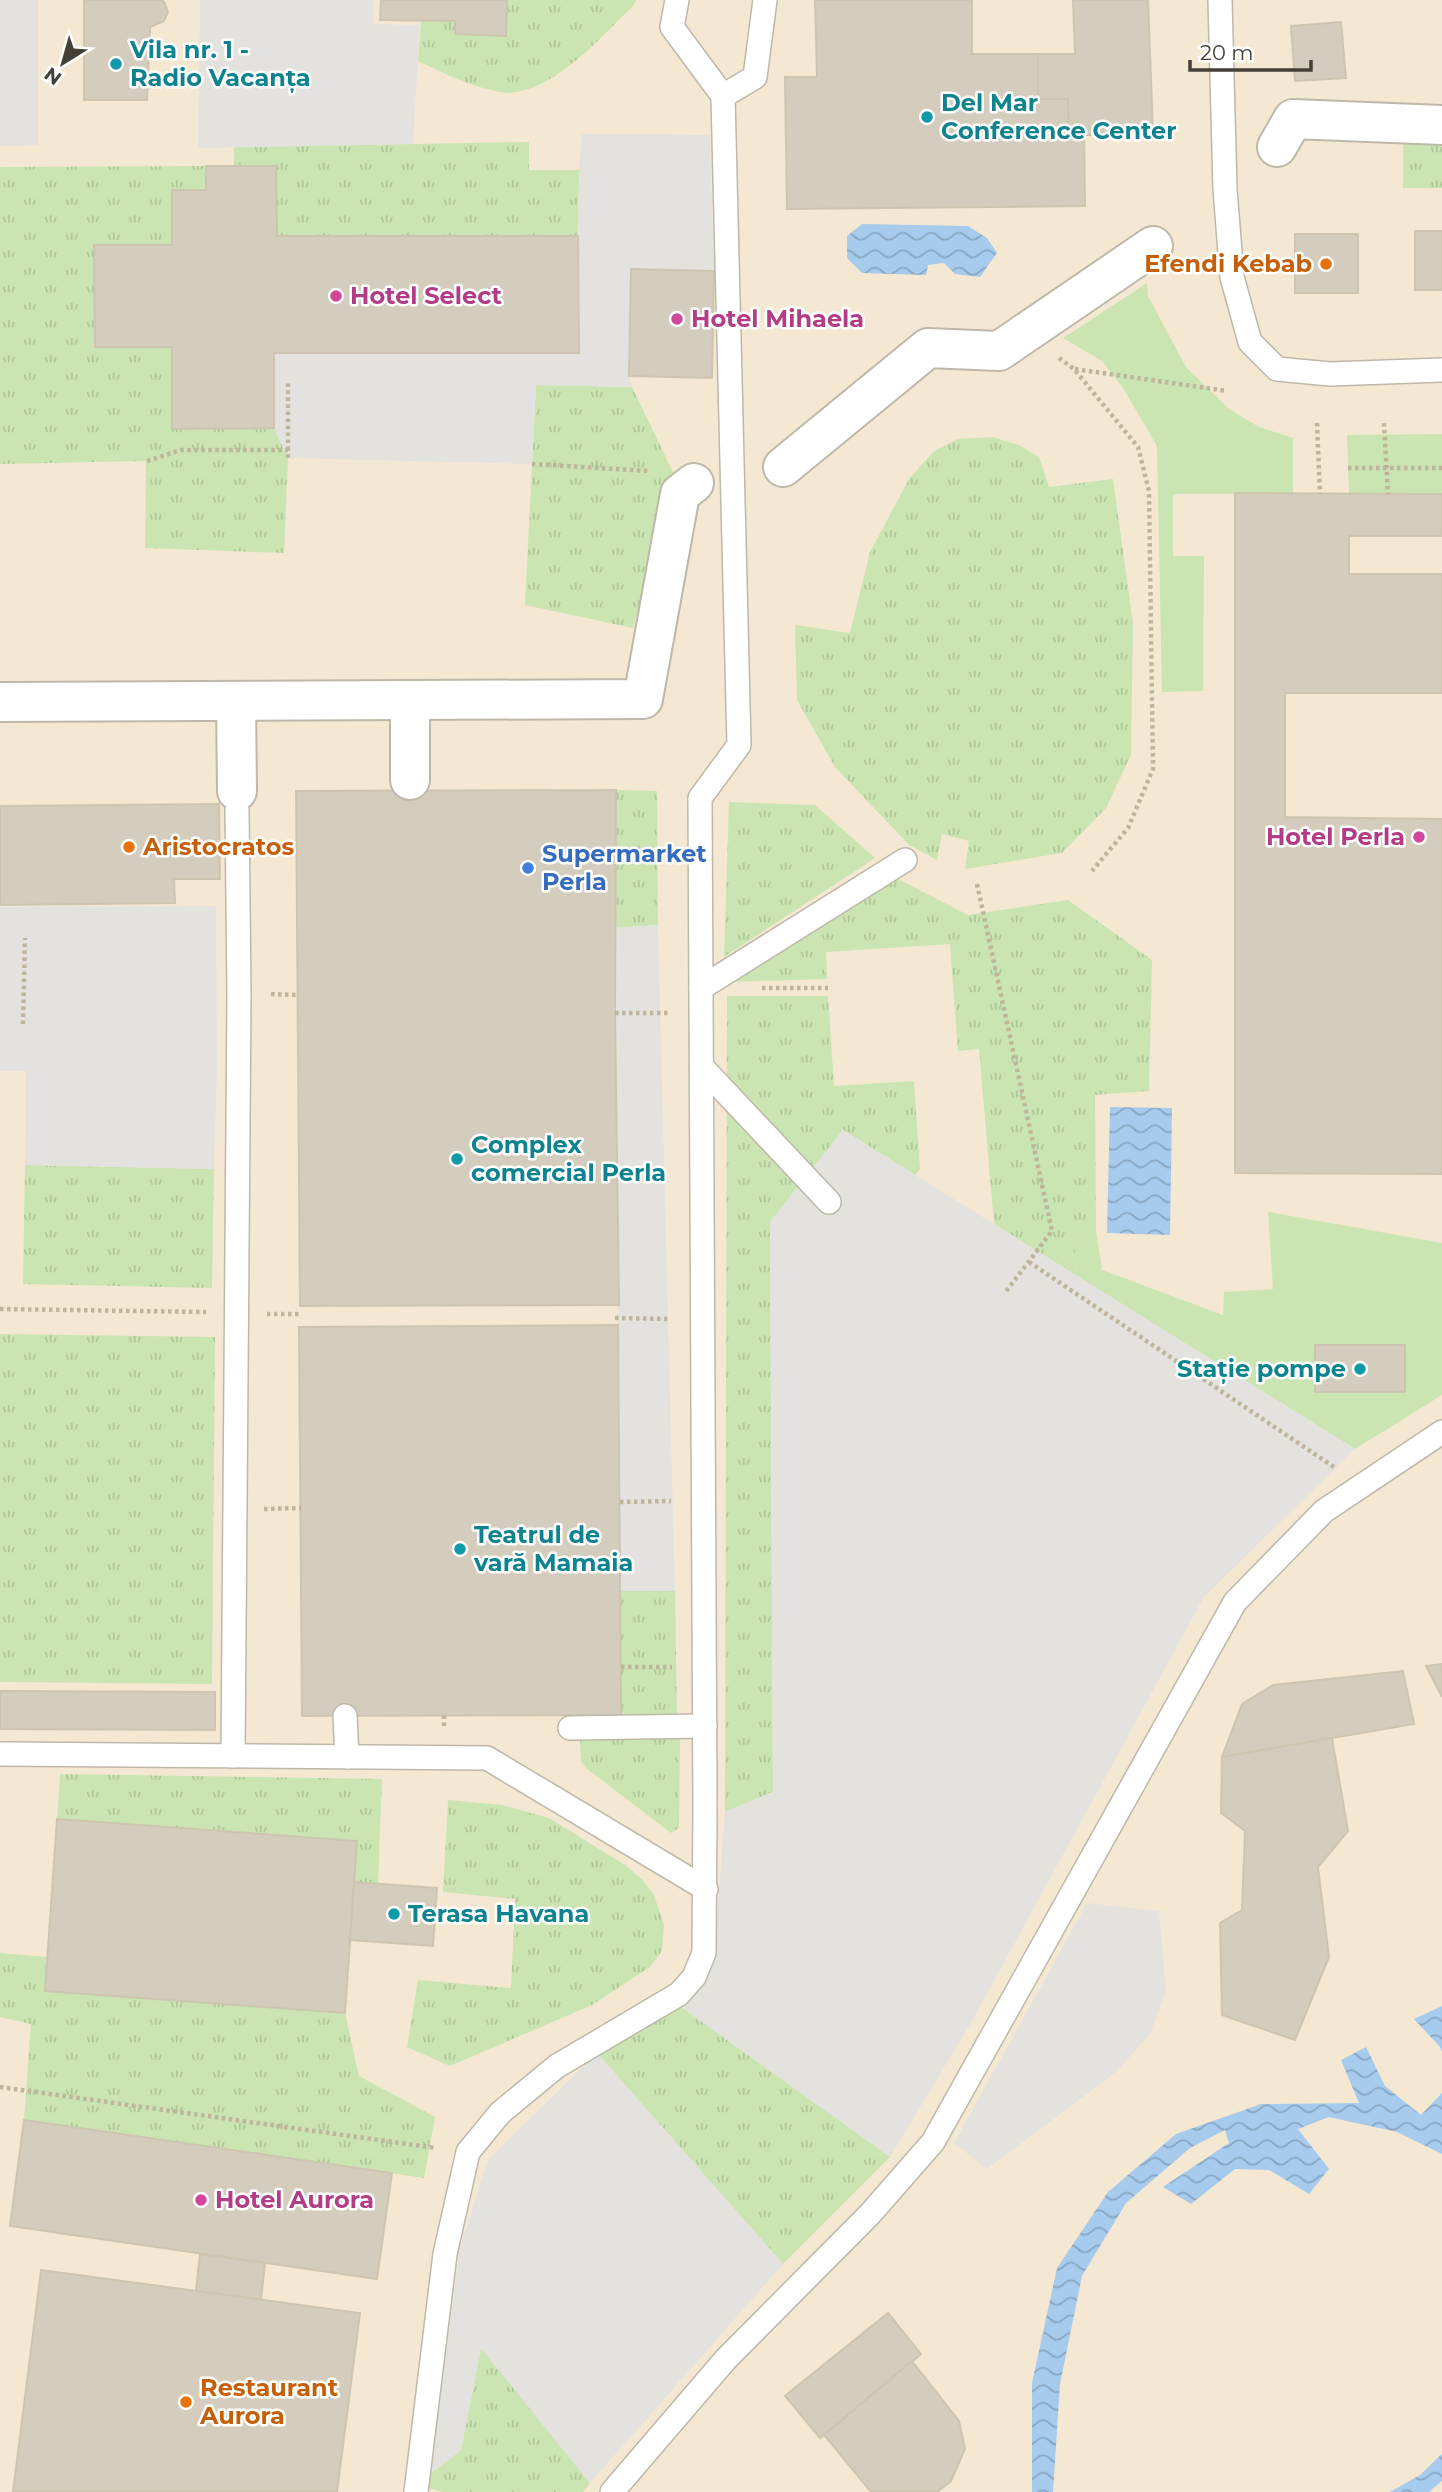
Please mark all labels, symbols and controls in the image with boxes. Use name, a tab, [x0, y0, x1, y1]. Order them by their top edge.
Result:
north arrow	[28, 28, 98, 98]
scale bar	[1190, 28, 1311, 72]
place label: Vila nr. 1 - Radio Vacanța	[129, 35, 311, 93]
text: 20 m	[1200, 40, 1254, 65]
marker: Vila nr. 1 - Radio Vacanța	[108, 56, 124, 72]
text: N	[40, 62, 66, 90]
place label: Del Mar Conference Center	[941, 88, 1177, 145]
marker: Del Mar Conference Center	[919, 109, 935, 125]
place label: Efendi Kebab	[1144, 249, 1312, 278]
marker: Efendi Kebab	[1318, 256, 1334, 272]
place label: Hotel Select	[350, 281, 503, 310]
marker: Hotel Select	[328, 288, 344, 304]
place label: Hotel Mihaela	[691, 304, 864, 333]
marker: Hotel Mihaela	[669, 311, 685, 327]
place label: Hotel Perla	[1266, 822, 1405, 851]
marker: Hotel Perla	[1411, 829, 1427, 845]
place label: Aristocratos	[142, 832, 295, 861]
marker: Aristocratos	[121, 839, 137, 855]
place label: Supermarket Perla	[542, 839, 707, 896]
marker: Supermarket Perla	[520, 860, 536, 876]
place label: Complex comercial Perla	[471, 1130, 666, 1187]
marker: Complex comercial Perla	[449, 1151, 465, 1167]
place label: Stație pompe	[1177, 1354, 1346, 1384]
marker: Stație pompe	[1352, 1361, 1368, 1377]
place label: Teatrul de vară Mamaia	[473, 1520, 633, 1577]
marker: Teatrul de vară Mamaia	[452, 1541, 468, 1557]
place label: Terasa Havana	[408, 1899, 589, 1928]
marker: Terasa Havana	[386, 1906, 402, 1922]
place label: Hotel Aurora	[215, 2185, 374, 2214]
marker: Hotel Aurora	[193, 2192, 209, 2208]
place label: Restaurant Aurora	[199, 2373, 339, 2430]
marker: Restaurant Aurora	[178, 2394, 194, 2410]

